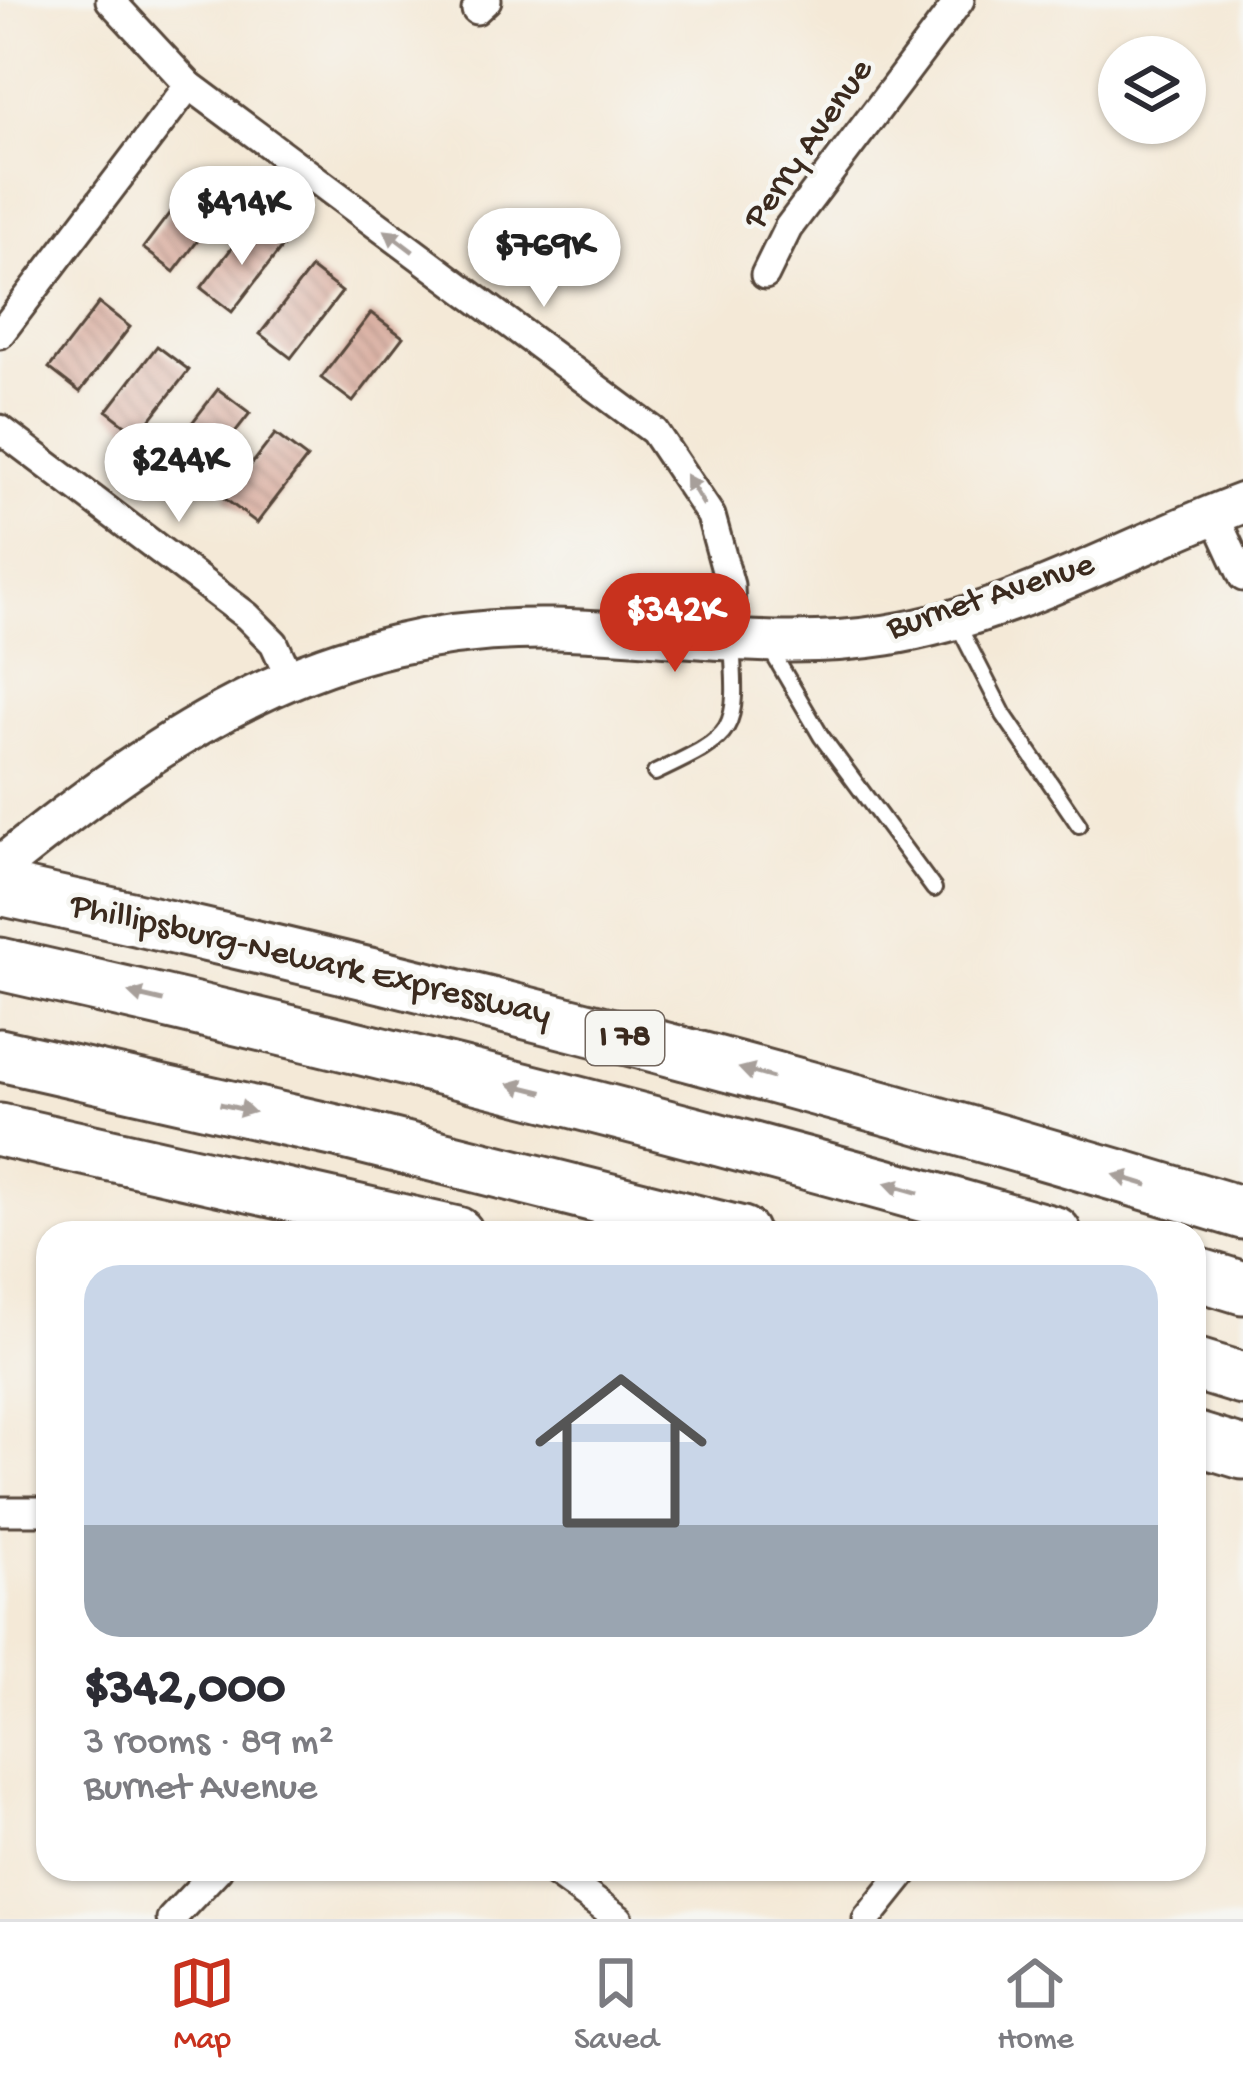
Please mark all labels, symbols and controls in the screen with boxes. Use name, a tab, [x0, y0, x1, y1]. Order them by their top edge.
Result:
map controls	[1098, 36, 1206, 144]
button: layers	[1098, 36, 1206, 144]
street label: Perry Avenue	[735, 51, 885, 239]
pin: $414K	[158, 166, 326, 268]
text: $414K	[196, 182, 288, 228]
pin: $769K	[460, 208, 628, 310]
text: $769K	[495, 224, 593, 270]
one-way arrow	[383, 230, 415, 254]
pin: $244K	[95, 423, 263, 525]
text: $244K	[131, 439, 227, 485]
one-way arrow	[686, 473, 707, 507]
street label: Burnet Avenue	[881, 544, 1100, 652]
pin: $342K	[591, 573, 759, 675]
text: $342K	[627, 589, 723, 635]
street label: Phillipsburg-Newark Expressway	[65, 886, 555, 1038]
one-way arrow	[127, 986, 165, 1005]
road number: I 78	[586, 1011, 664, 1065]
one-way arrow	[737, 1063, 774, 1081]
one-way arrow	[507, 1077, 544, 1096]
one-way arrow	[219, 1099, 256, 1118]
one-way arrow	[1112, 1169, 1149, 1188]
one-way arrow	[884, 1178, 921, 1197]
icon: home	[513, 1343, 729, 1559]
text: $342,000	[84, 1661, 285, 1721]
text: 3 rooms · 89 m²	[84, 1721, 334, 1767]
text: Burnet Avenue	[84, 1767, 317, 1813]
tab: Map	[169, 1950, 235, 2060]
tab: Saved	[574, 1950, 659, 2060]
tab: Home	[997, 1950, 1074, 2060]

